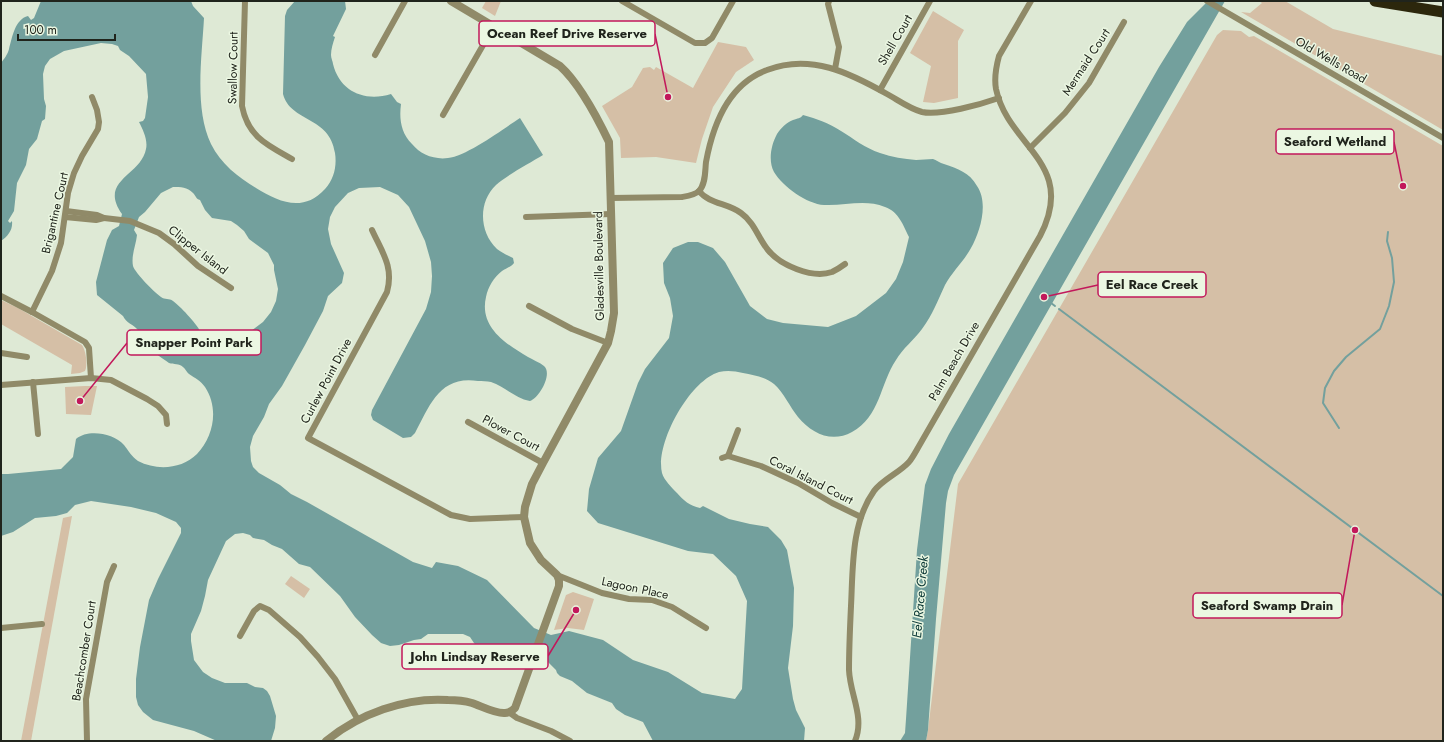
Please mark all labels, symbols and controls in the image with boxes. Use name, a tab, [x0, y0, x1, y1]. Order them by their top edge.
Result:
street label: Shell Court	[873, 11, 917, 69]
scale bar	[18, 16, 115, 42]
text: 100 m	[24, 21, 57, 39]
callout: Ocean Reef Drive Reserve	[479, 21, 655, 46]
text: Ocean Reef Drive Reserve	[487, 24, 648, 43]
street label: Mermaid Court	[1058, 25, 1115, 99]
street label: Swallow Court	[223, 32, 243, 104]
street label: Old Wells Road	[1292, 32, 1370, 88]
callout: Seaford Wetland	[1276, 129, 1394, 154]
text: Seaford Wetland	[1284, 132, 1386, 151]
street label: Brigantine Court	[37, 170, 73, 255]
street label: Gladesville Boulevard	[589, 211, 609, 321]
street label: Clipper Island	[164, 221, 232, 279]
callout: Eel Race Creek	[1098, 272, 1206, 297]
text: Eel Race Creek	[1106, 275, 1199, 294]
street label: Palm Beach Drive	[924, 318, 984, 404]
callout: Snapper Point Park	[127, 330, 261, 355]
text: Snapper Point Park	[135, 333, 253, 352]
street label: Curlew Point Drive	[296, 335, 356, 427]
street label: Plover Court	[479, 410, 543, 456]
street label: Coral Island Court	[766, 451, 856, 509]
water label: Eel Race Creek	[907, 555, 933, 639]
street label: Lagoon Place	[600, 572, 670, 604]
callout: Seaford Swamp Drain	[1193, 593, 1342, 618]
text: Seaford Swamp Drain	[1201, 596, 1333, 615]
street label: Beachcomber Court	[67, 600, 101, 702]
callout: John Lindsay Reserve	[402, 644, 548, 669]
text: John Lindsay Reserve	[407, 647, 540, 666]

